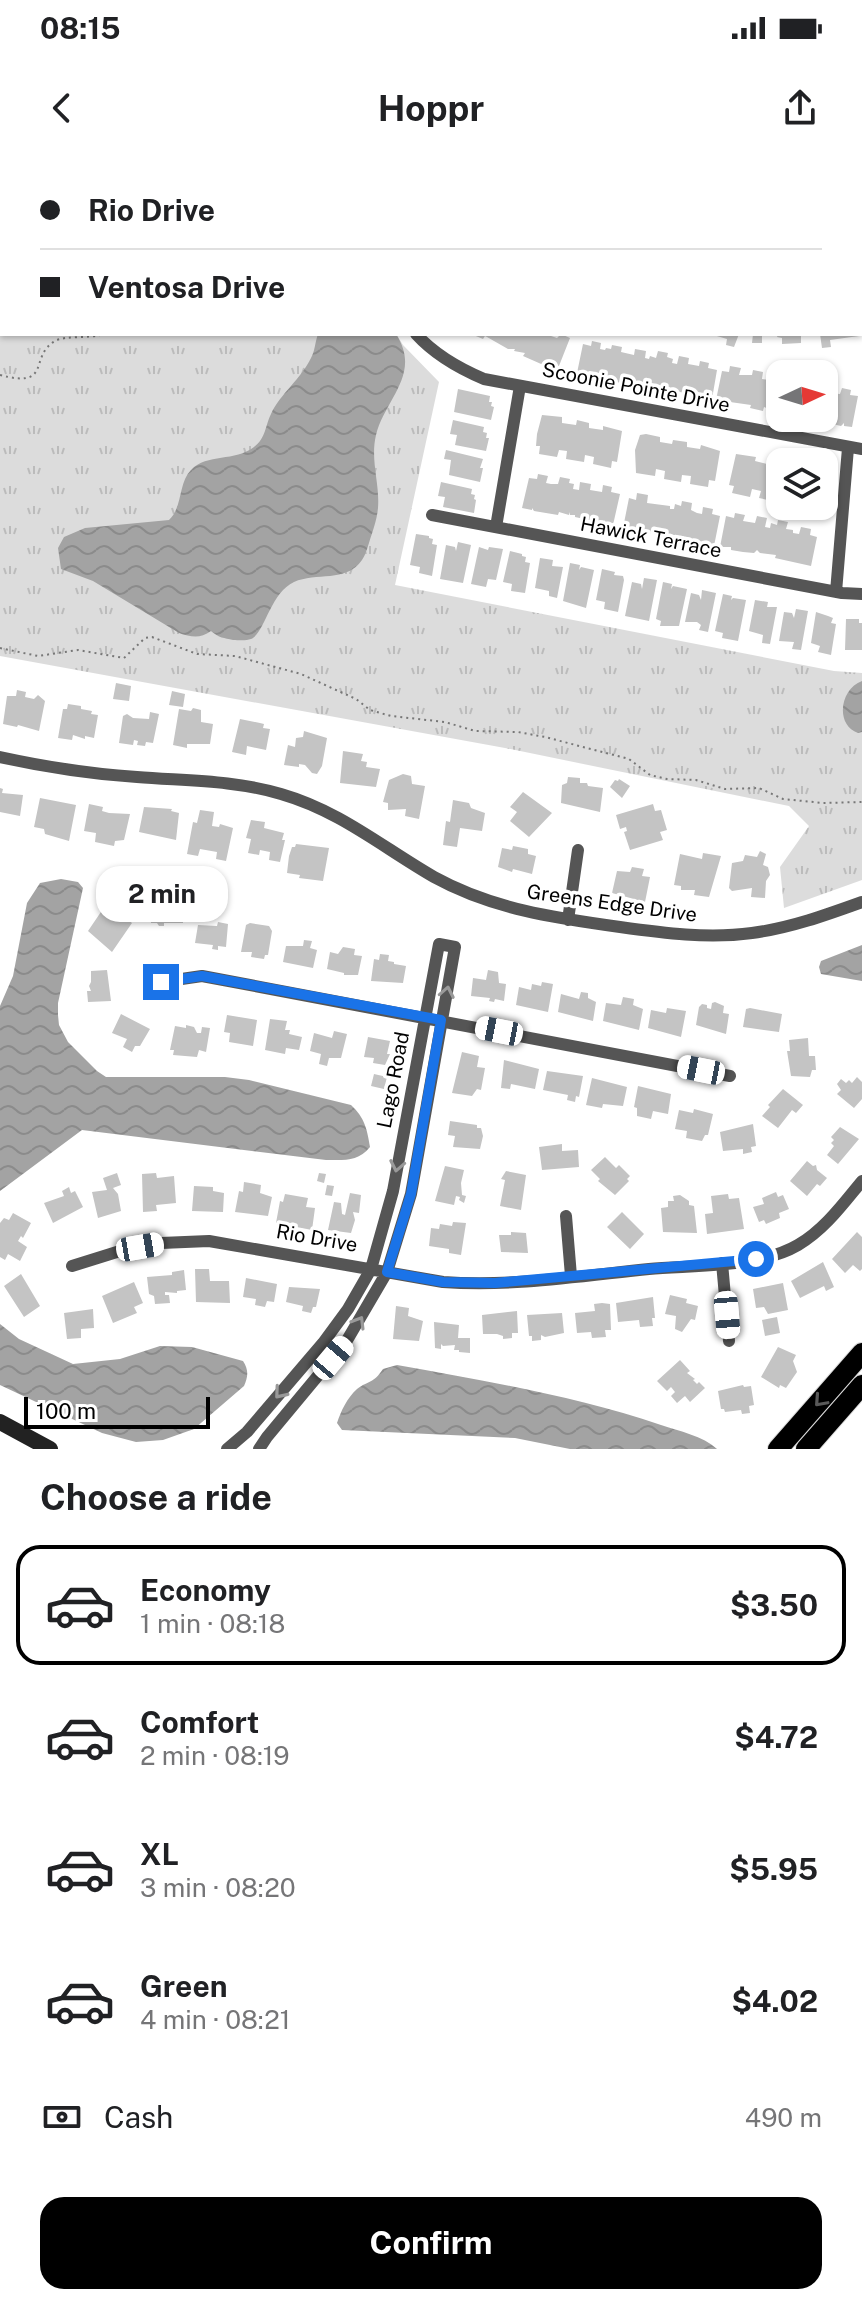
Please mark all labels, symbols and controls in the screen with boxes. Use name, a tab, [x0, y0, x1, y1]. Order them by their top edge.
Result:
text: 08:15	[40, 10, 121, 46]
icon: back	[40, 86, 84, 130]
icon: share	[778, 86, 822, 130]
text: Hoppr	[378, 87, 484, 129]
text: Rio Drive	[88, 192, 215, 228]
text: Ventosa Drive	[88, 269, 285, 305]
street label: Scoonie Pointe Drive	[540, 357, 732, 417]
north arrow	[766, 360, 838, 432]
map controls	[766, 360, 838, 520]
button: layers	[766, 448, 838, 520]
street label: Hawick Terrace	[578, 512, 724, 562]
callout: 2 min	[95, 866, 227, 922]
text: 2 min	[128, 878, 196, 909]
street label: Greens Edge Drive	[525, 879, 699, 927]
route end	[143, 964, 179, 1000]
one-way arrow	[437, 985, 454, 998]
car	[473, 1015, 525, 1047]
street label: Lago Road	[372, 1030, 414, 1130]
car	[675, 1054, 727, 1086]
one-way arrow	[389, 1159, 406, 1172]
street label: Rio Drive	[274, 1219, 360, 1257]
car	[114, 1231, 166, 1263]
route start	[738, 1241, 774, 1277]
car	[713, 1290, 741, 1340]
one-way arrow	[349, 1316, 365, 1331]
car	[308, 1332, 358, 1384]
one-way arrow	[276, 1383, 290, 1398]
one-way arrow	[815, 1392, 830, 1407]
scale bar	[24, 1393, 210, 1429]
text: 100 m	[36, 1398, 96, 1424]
text: Choose a ride	[40, 1476, 272, 1518]
icon: car	[44, 1569, 116, 1641]
text: Economy	[140, 1572, 271, 1608]
text: $3.50	[730, 1587, 818, 1623]
text: 1 min · 08:18	[140, 1608, 285, 1639]
icon: car	[44, 1701, 116, 1773]
text: Comfort	[140, 1704, 259, 1740]
text: $4.72	[734, 1719, 818, 1755]
text: 2 min · 08:19	[140, 1740, 290, 1771]
icon: car	[44, 1833, 116, 1905]
text: XL	[140, 1836, 179, 1872]
text: $5.95	[729, 1851, 818, 1887]
text: 3 min · 08:20	[140, 1872, 296, 1903]
icon: car	[44, 1965, 116, 2037]
text: Green	[140, 1968, 227, 2004]
text: $4.02	[731, 1983, 818, 2019]
text: 4 min · 08:21	[140, 2004, 290, 2035]
icon: cash	[40, 2095, 84, 2139]
text: Cash	[104, 2099, 173, 2135]
text: 490 m	[745, 2102, 822, 2133]
button: Confirm	[40, 2197, 822, 2289]

